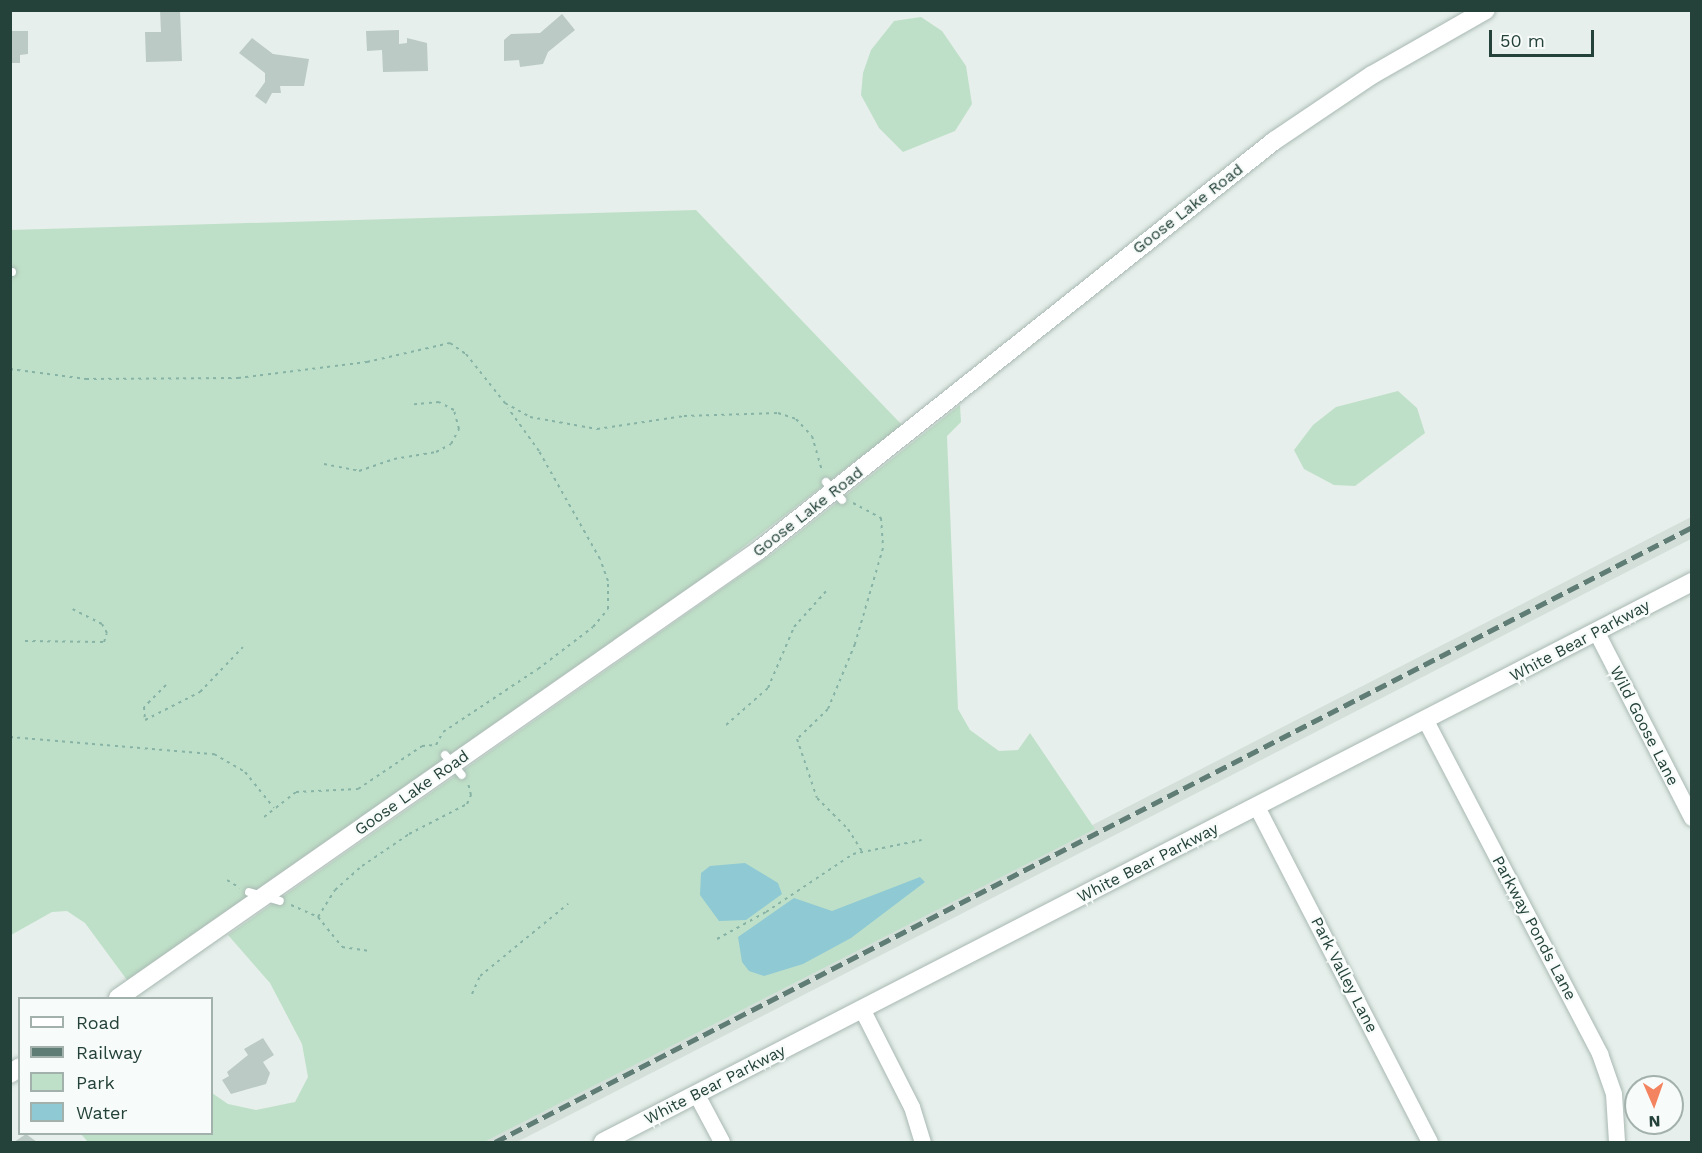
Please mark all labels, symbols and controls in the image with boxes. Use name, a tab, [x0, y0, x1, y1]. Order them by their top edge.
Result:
scale bar	[1492, 18, 1597, 56]
text: 50 m	[1500, 30, 1545, 51]
street label: Goose Lake Road	[1129, 160, 1247, 258]
street label: Goose Lake Road	[749, 463, 867, 561]
street label: White Bear Parkway	[1507, 596, 1653, 686]
street label: Wild Goose Lane	[1606, 663, 1682, 789]
street label: Goose Lake Road	[351, 746, 473, 840]
street label: White Bear Parkway	[1074, 819, 1222, 907]
street label: Parkway Ponds Lane	[1488, 853, 1580, 1003]
street label: Park Valley Lane	[1306, 913, 1382, 1037]
legend	[18, 997, 213, 1135]
text: Road	[76, 1012, 120, 1033]
street label: White Bear Parkway	[641, 1041, 789, 1129]
text: Railway	[76, 1042, 142, 1063]
text: Park	[76, 1072, 115, 1093]
north arrow	[1624, 1075, 1684, 1135]
text: Water	[76, 1102, 128, 1123]
text: N	[1648, 1112, 1661, 1131]

